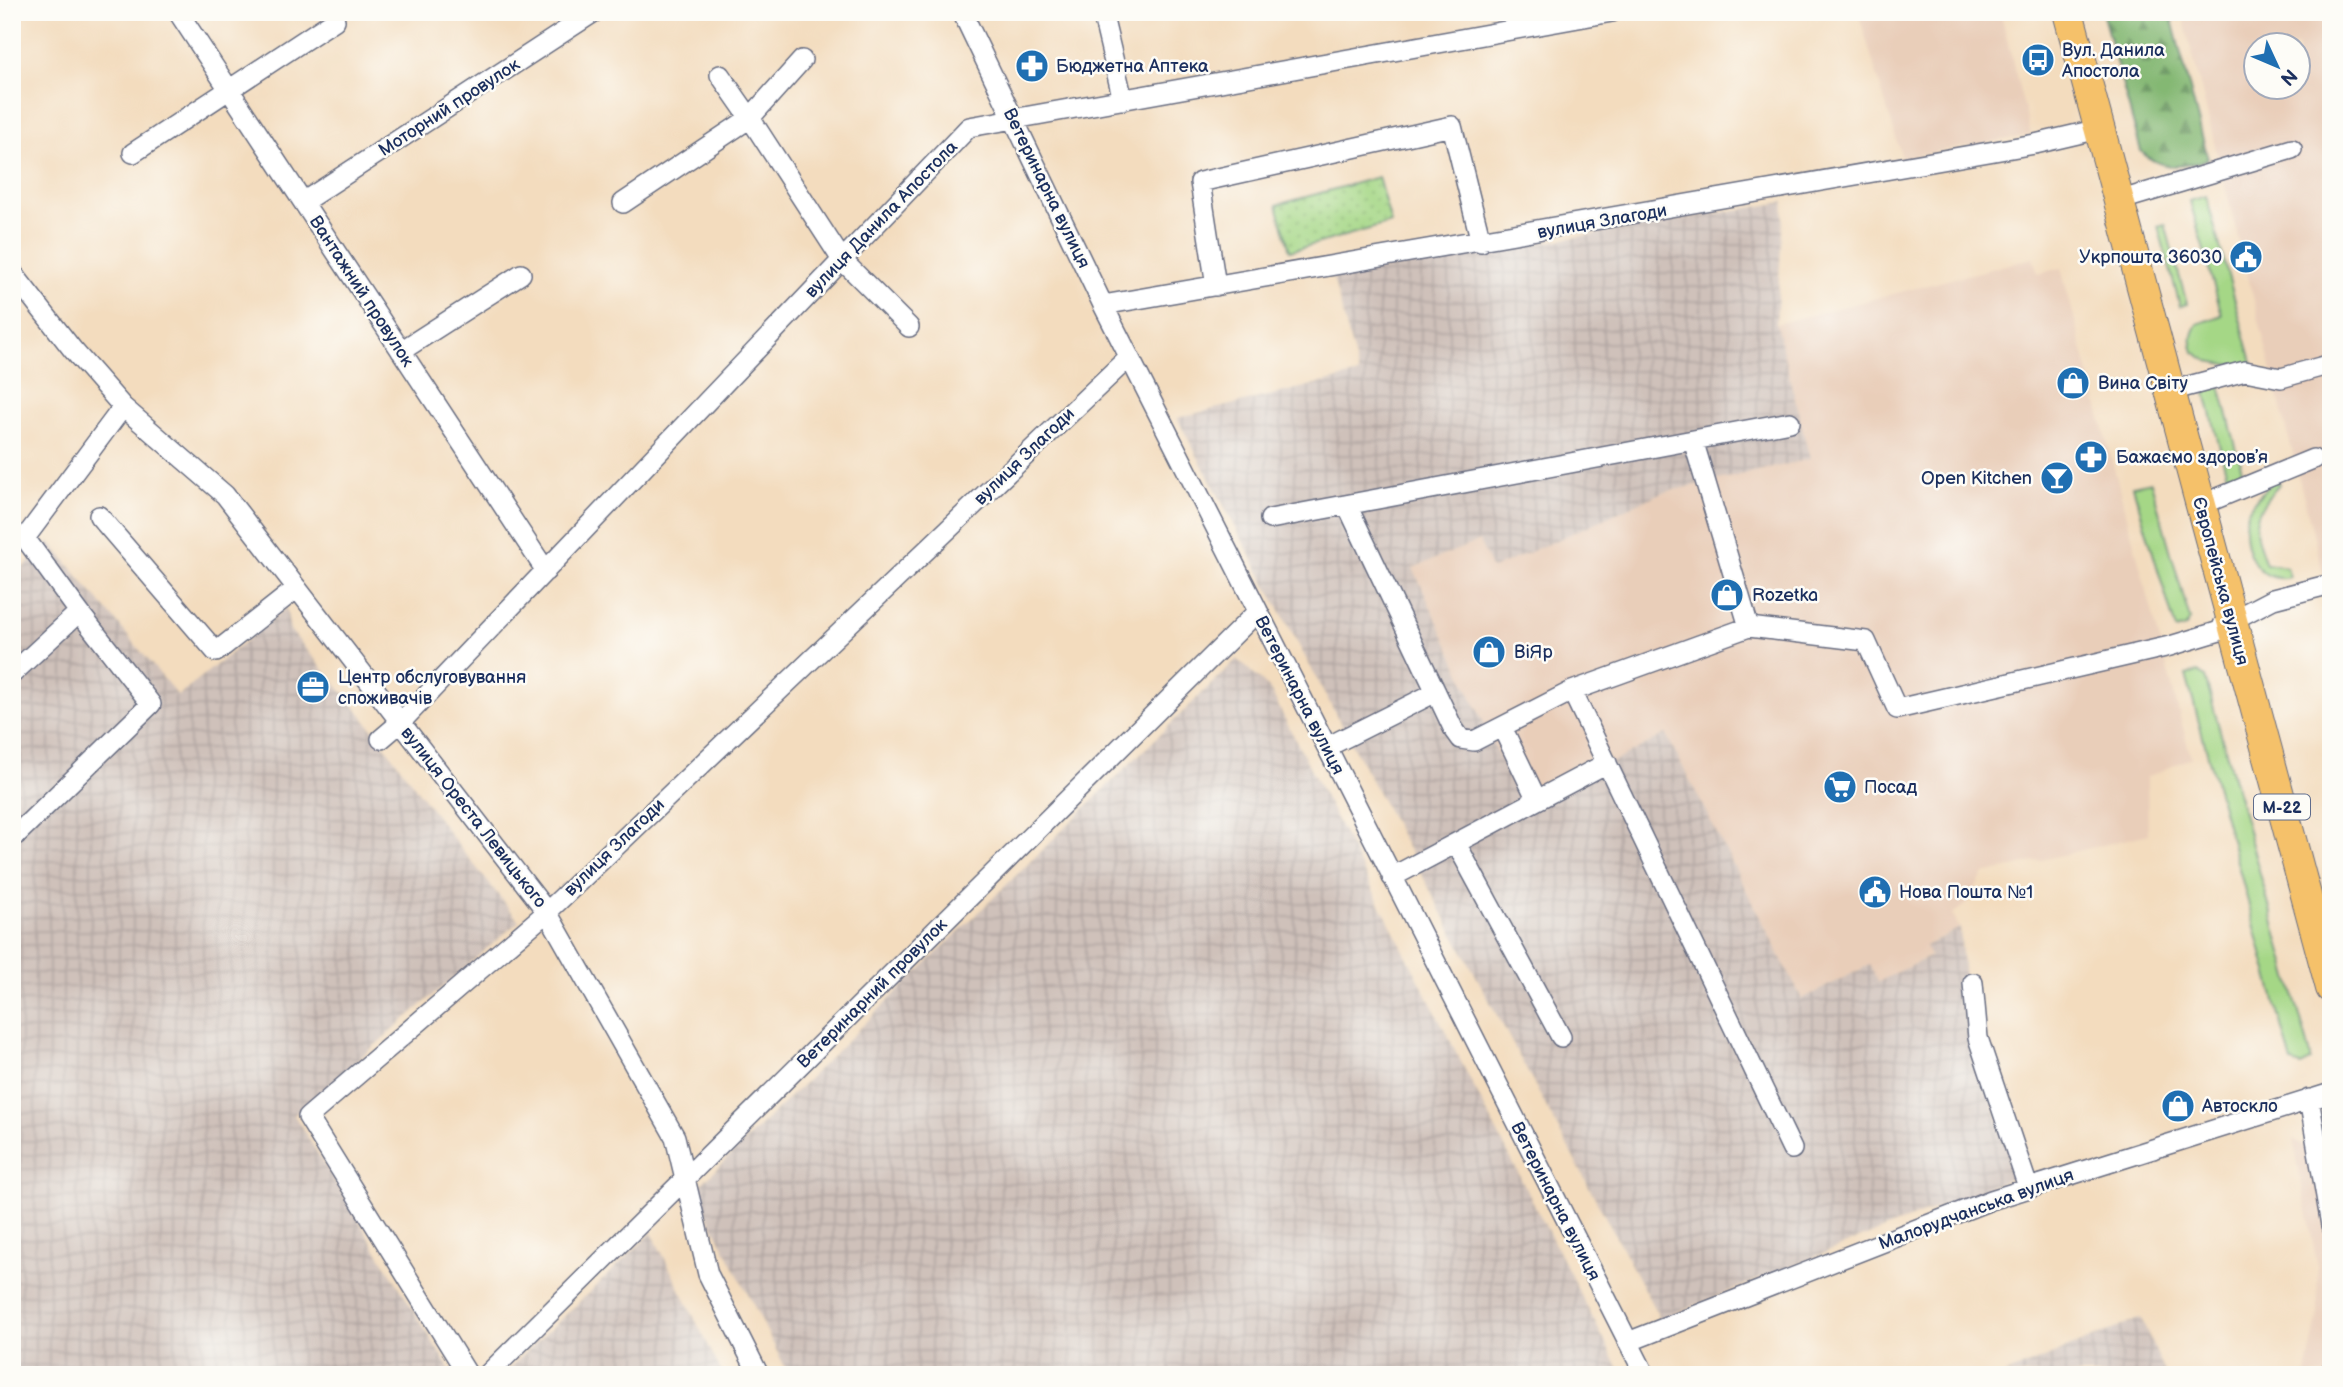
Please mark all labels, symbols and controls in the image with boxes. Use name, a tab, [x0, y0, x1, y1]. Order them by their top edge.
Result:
north arrow	[2242, 32, 2312, 102]
place label: Вул. Данила Апостола	[2061, 40, 2165, 82]
bus stop icon: Вул. Данила Апостола	[2019, 41, 2057, 79]
pharmacy icon: Бюджетна Аптека	[1013, 47, 1051, 85]
street label: Моторний провулок	[375, 54, 524, 161]
place label: Бюджетна Аптека	[1056, 56, 1209, 77]
text: N	[2275, 64, 2301, 90]
street label: Ветеринарна вулиця	[999, 105, 1094, 272]
street label: вулиця Данила Апостола	[801, 136, 962, 302]
street label: вулиця Злагоди	[1536, 200, 1669, 243]
street label: Вантажний провулок	[305, 212, 418, 371]
public building icon: Укрпошта 36030	[2227, 238, 2265, 276]
place label: Укрпошта 36030	[2079, 247, 2222, 268]
shop icon: Вина Світу	[2054, 364, 2092, 402]
place label: Вина Світу	[2098, 373, 2189, 394]
street label: вулиця Злагоди	[970, 403, 1079, 510]
pharmacy icon: Бажаємо здоровʼя	[2072, 438, 2110, 476]
place label: Бажаємо здоровʼя	[2116, 447, 2268, 468]
bar icon: Open Kitchen	[2038, 459, 2076, 497]
place label: Open Kitchen	[1921, 468, 2032, 489]
street label: Європейська вулиця	[2188, 495, 2253, 667]
shop icon: Rozetka	[1708, 576, 1746, 614]
place label: Rozetka	[1752, 585, 1818, 606]
street label: Ветеринарна вулиця	[1250, 612, 1349, 778]
shop icon: ВіЯр	[1470, 633, 1508, 671]
place label: ВіЯр	[1514, 642, 1553, 663]
place label: Центр обслуговування споживачів	[338, 667, 526, 709]
office icon: Центр обслуговування споживачів	[294, 668, 332, 706]
street label: вулиця Ореста Левицького	[396, 723, 551, 912]
supermarket icon: Посад	[1821, 768, 1859, 806]
place label: Посад	[1864, 777, 1917, 798]
street label: вулиця Злагоди	[560, 794, 669, 901]
road number: М-22	[2254, 794, 2310, 820]
public building icon: Нова Пошта №1	[1856, 873, 1894, 911]
place label: Нова Пошта №1	[1899, 882, 2033, 903]
street label: Ветеринарний провулок	[793, 914, 952, 1073]
shop icon: Автоскло	[2159, 1087, 2197, 1125]
place label: Автоскло	[2201, 1096, 2278, 1117]
street label: Ветеринарна вулиця	[1506, 1118, 1605, 1284]
street label: Малорудчанська вулиця	[1876, 1164, 2077, 1255]

